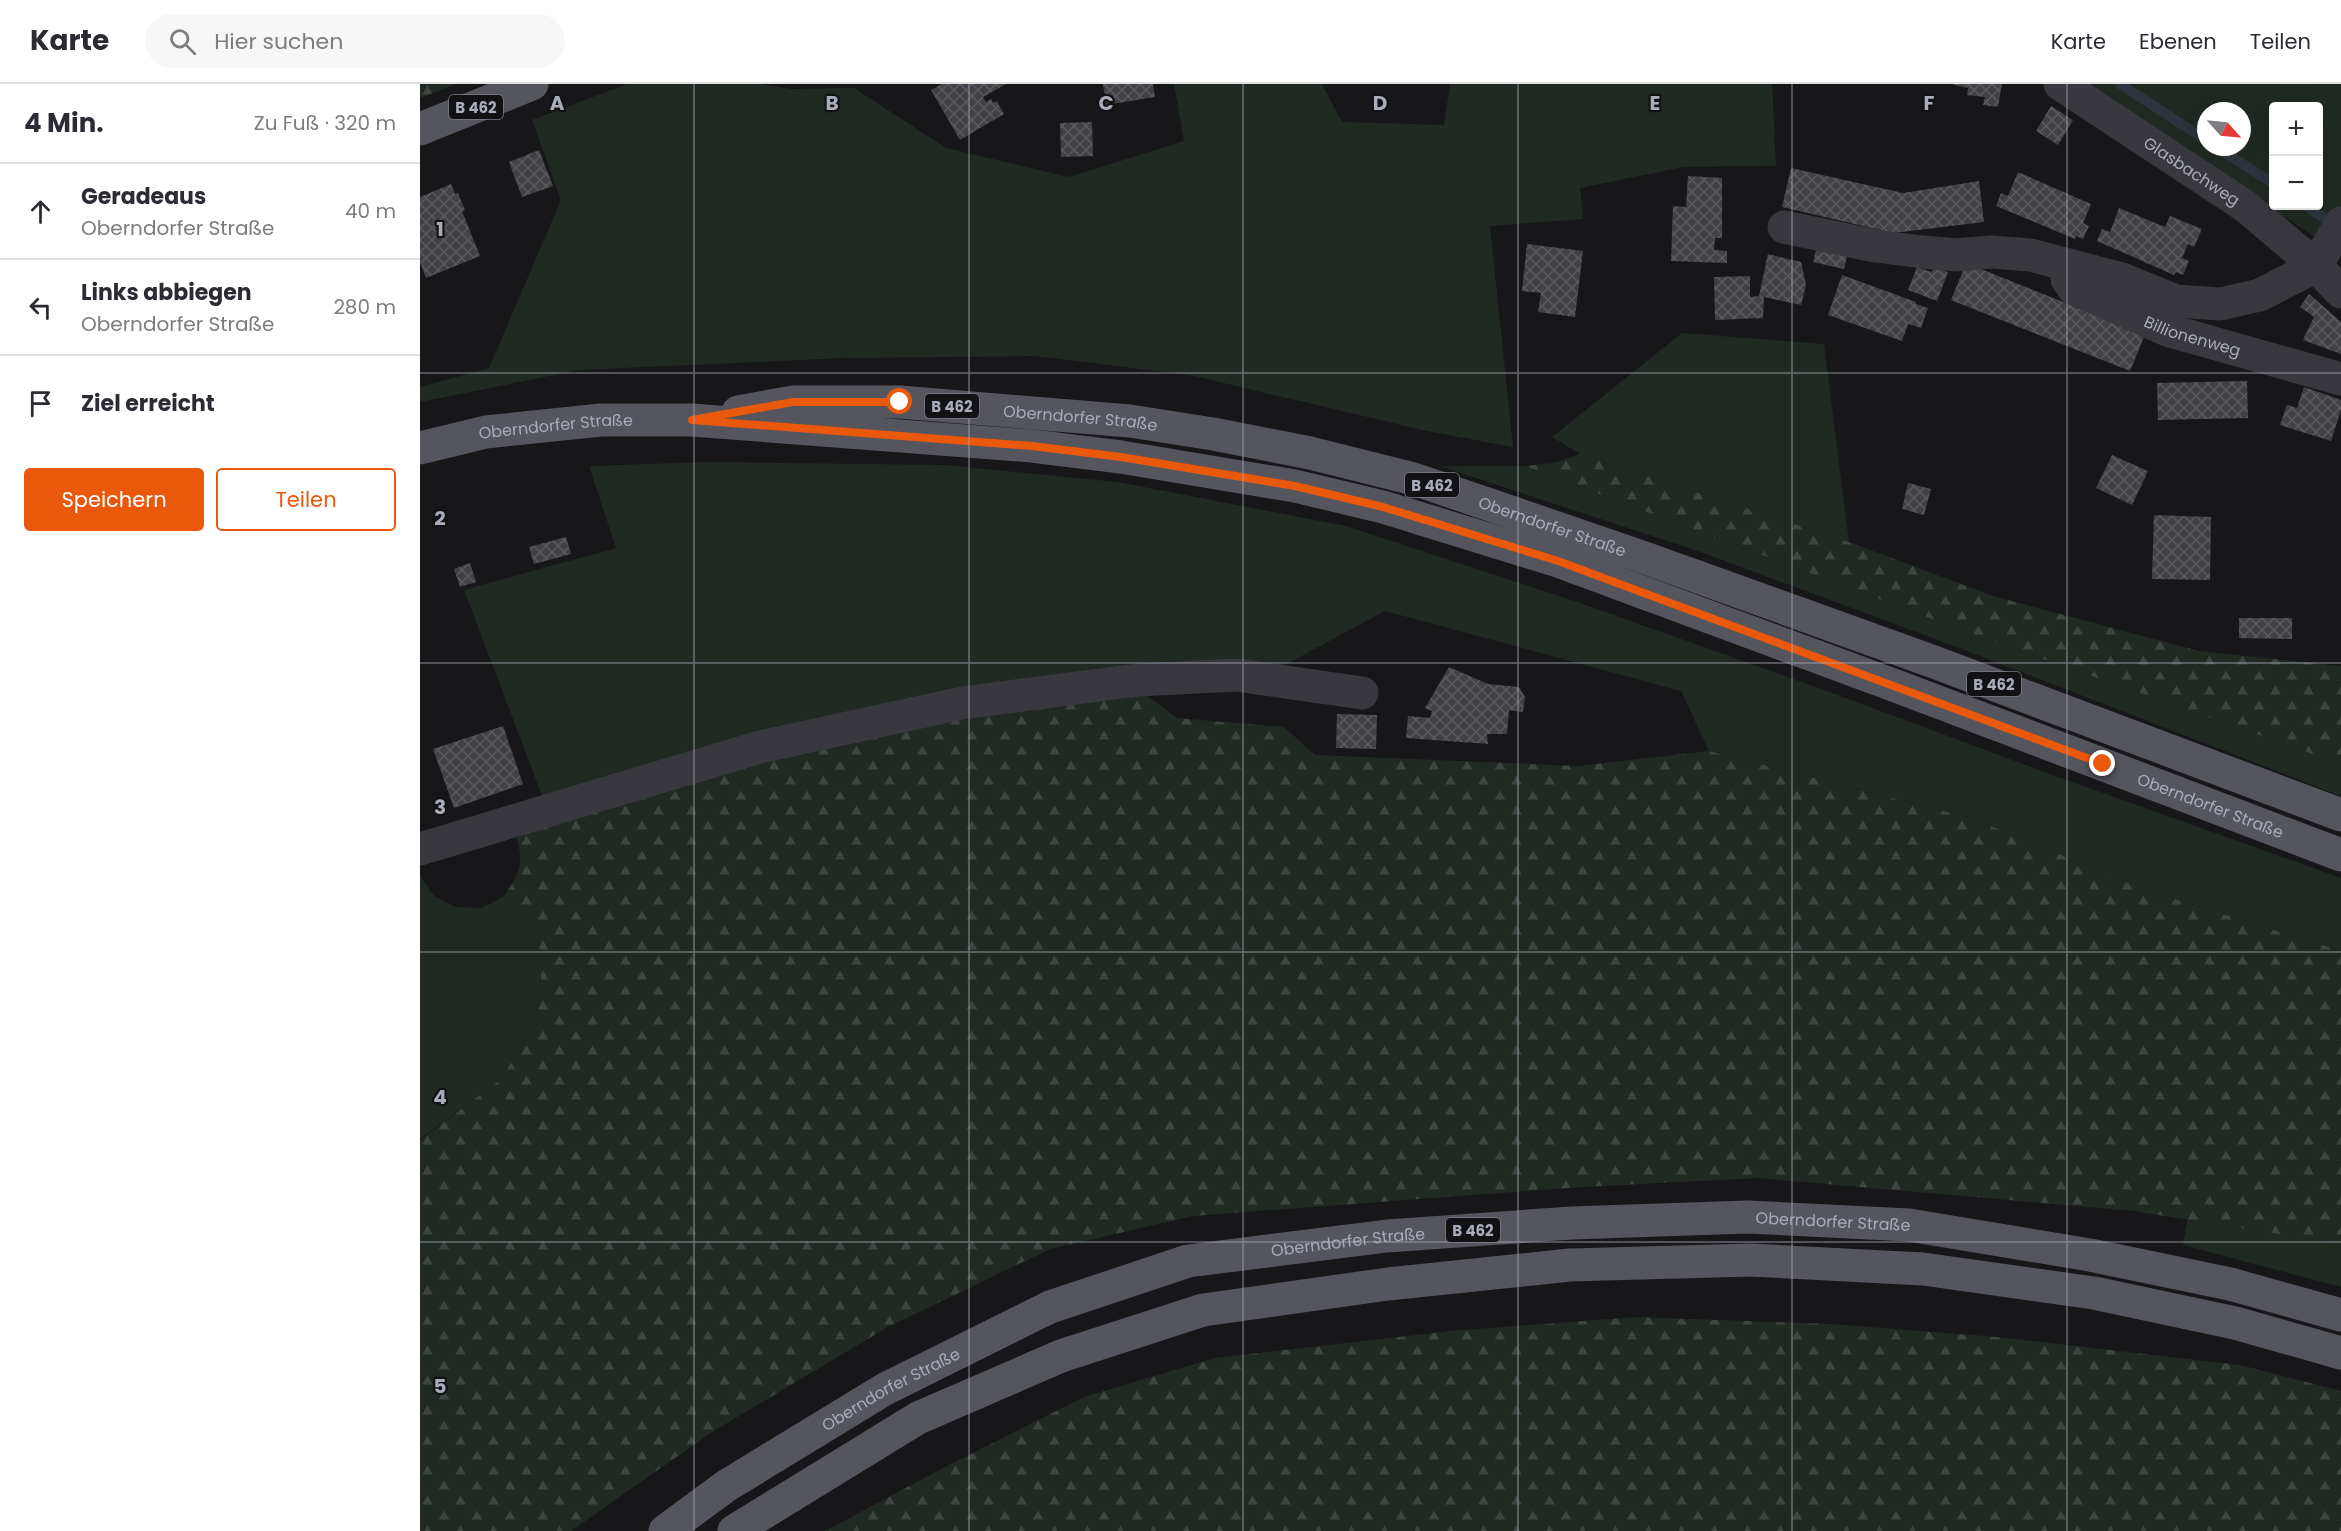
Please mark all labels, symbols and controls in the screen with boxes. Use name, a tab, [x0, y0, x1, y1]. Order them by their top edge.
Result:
search box	[145, 14, 565, 68]
text: Karte	[30, 21, 109, 60]
icon: search	[166, 25, 199, 58]
text: Hier suchen	[214, 26, 343, 57]
text: Karte	[2051, 27, 2106, 56]
text: Ebenen	[2139, 27, 2217, 56]
text: Teilen	[2250, 27, 2311, 56]
text: A	[550, 89, 565, 117]
text: B	[825, 89, 839, 117]
text: C	[1098, 89, 1114, 117]
text: D	[1373, 89, 1387, 117]
text: E	[1650, 89, 1660, 117]
text: F	[1924, 89, 1935, 117]
road number: B 462	[449, 95, 503, 119]
north arrow	[2197, 102, 2251, 156]
map controls	[2269, 102, 2323, 210]
button: +	[2269, 102, 2323, 156]
text: 4 Min.	[24, 105, 104, 141]
text: Zu Fuß · 320 m	[254, 109, 396, 137]
street label: Glasbachweg	[2139, 131, 2245, 211]
button: −	[2269, 156, 2323, 210]
text: Geradeaus	[81, 181, 206, 212]
icon: ahead	[24, 195, 57, 228]
text: 40 m	[345, 197, 396, 225]
text: Oberndorfer Straße	[81, 214, 274, 242]
text: 1	[436, 215, 444, 243]
text: Links abbiegen	[81, 277, 252, 308]
icon: left	[24, 291, 57, 324]
text: 280 m	[333, 293, 396, 321]
text: Oberndorfer Straße	[81, 310, 274, 338]
street label: Billionenweg	[2141, 310, 2244, 362]
icon: arrive	[24, 387, 57, 420]
text: Ziel erreicht	[81, 388, 215, 419]
route start	[886, 388, 912, 414]
road number: B 462	[925, 394, 979, 418]
street label: Oberndorfer Straße	[1002, 399, 1159, 437]
street label: Oberndorfer Straße	[476, 409, 633, 445]
button: Speichern	[24, 468, 204, 531]
button: Teilen	[216, 468, 396, 531]
road number: B 462	[1405, 473, 1459, 497]
street label: Oberndorfer Straße	[1475, 490, 1629, 562]
text: 2	[434, 504, 446, 532]
road number: B 462	[1967, 672, 2021, 696]
route end	[2089, 750, 2115, 776]
street label: Oberndorfer Straße	[2134, 767, 2287, 844]
text: 3	[434, 793, 446, 821]
text: 4	[433, 1083, 447, 1111]
street label: Oberndorfer Straße	[1755, 1206, 1911, 1237]
road number: B 462	[1446, 1218, 1500, 1242]
street label: Oberndorfer Straße	[1270, 1222, 1426, 1262]
street label: Oberndorfer Straße	[817, 1342, 964, 1437]
text: 5	[434, 1372, 447, 1400]

